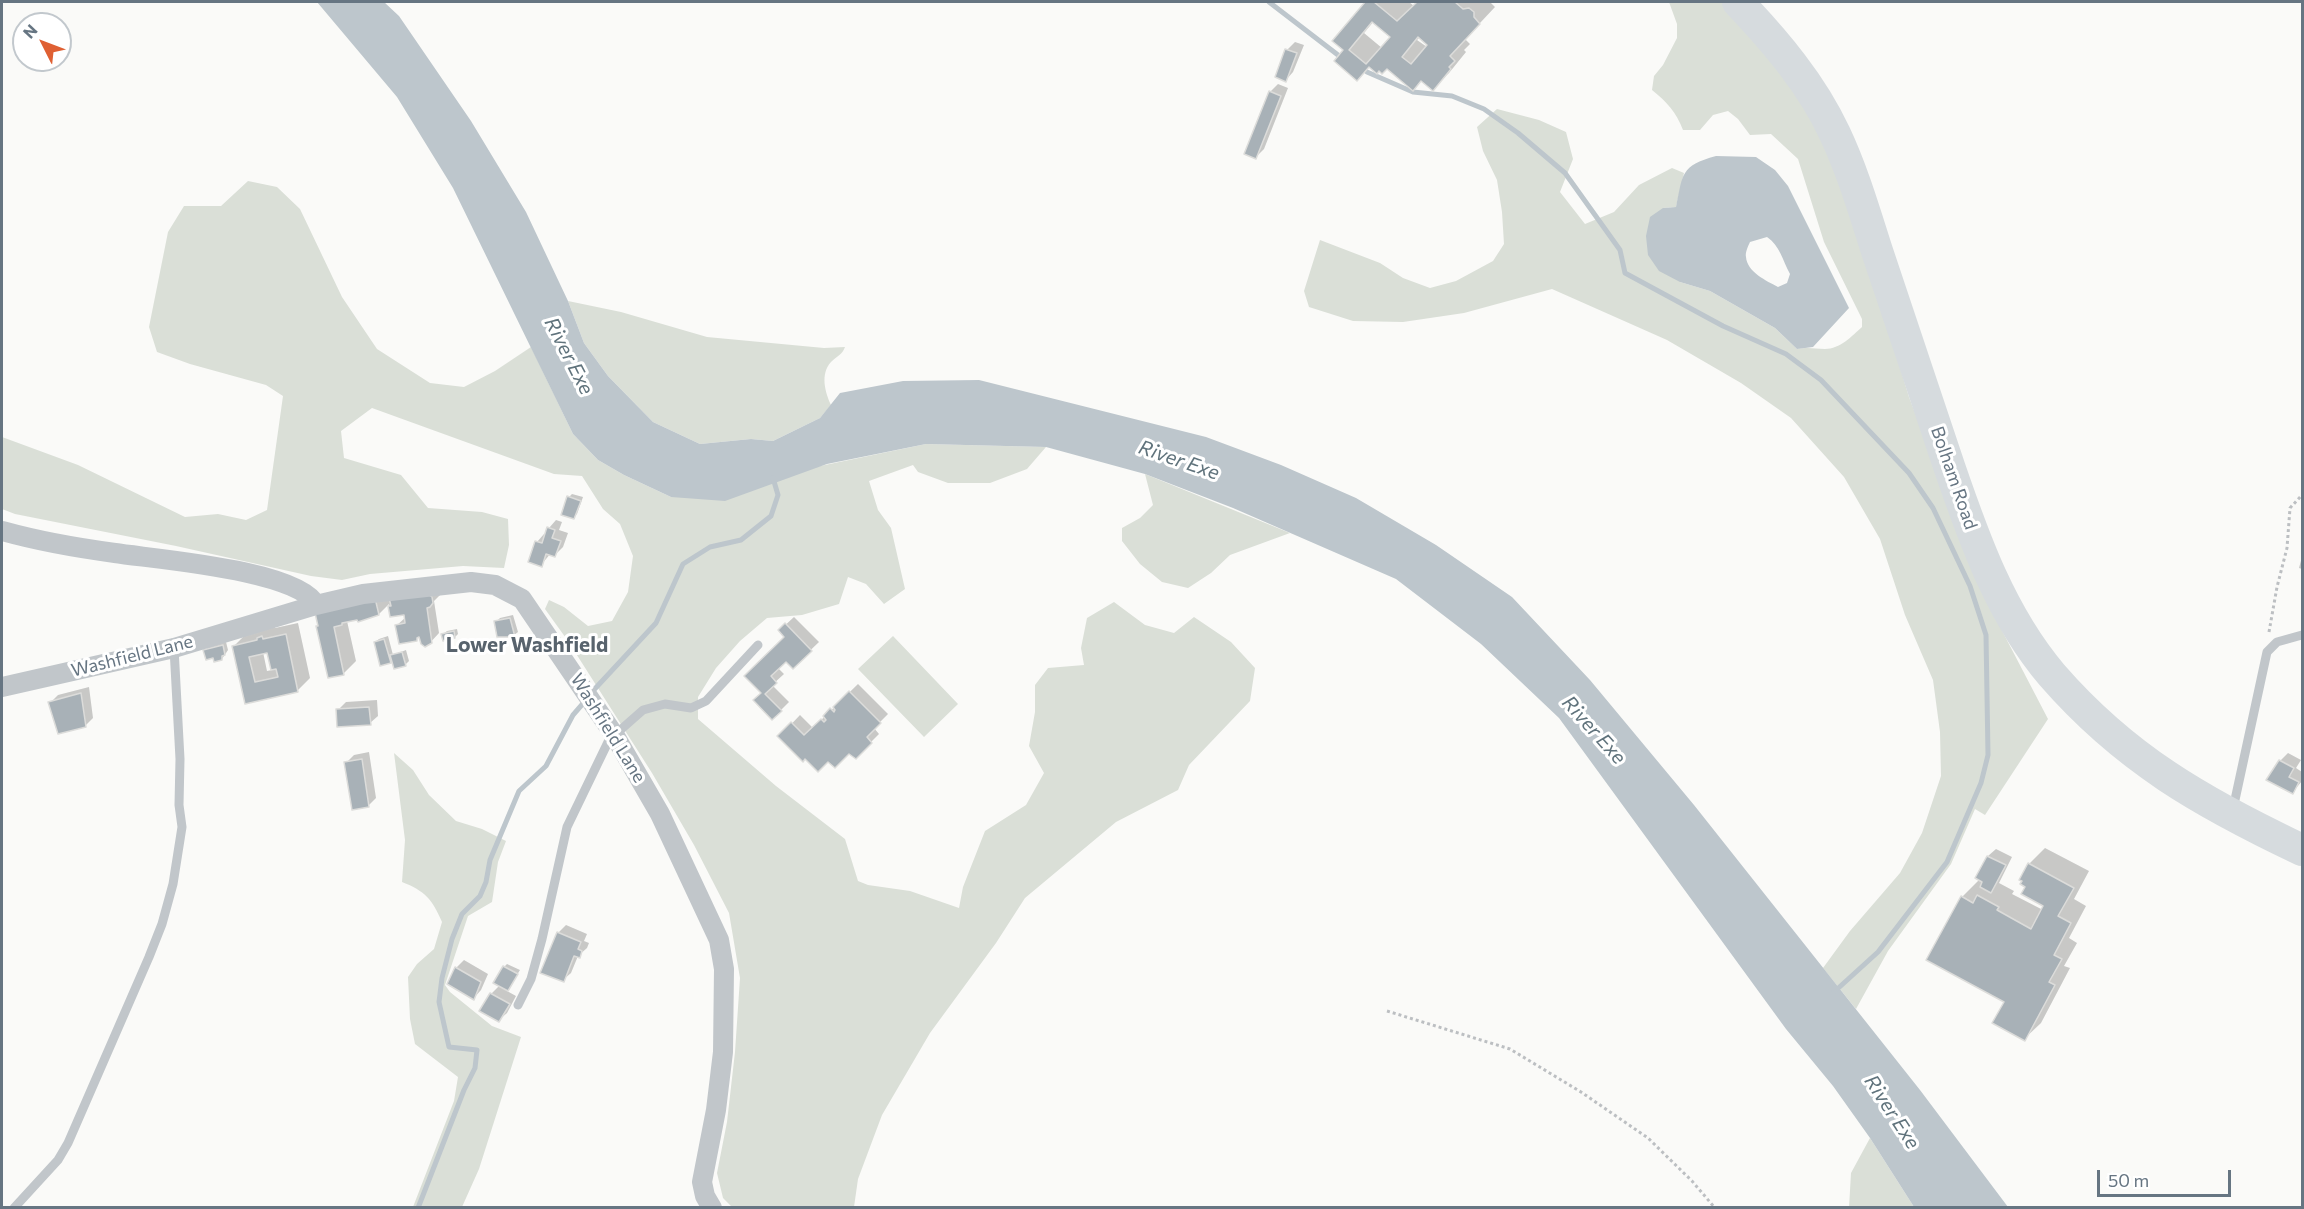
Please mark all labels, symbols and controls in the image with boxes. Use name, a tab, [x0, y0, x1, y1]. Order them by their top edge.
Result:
north arrow	[12, 12, 72, 72]
text: N	[19, 20, 41, 42]
water label: River Exe	[539, 313, 599, 399]
street label: Bolham Road	[1926, 423, 1982, 533]
water label: River Exe	[1136, 435, 1222, 485]
street label: Washfield Lane	[69, 630, 195, 682]
district label: Lower Washfield	[446, 632, 608, 658]
street label: Washfield Lane	[566, 669, 650, 787]
water label: River Exe	[1557, 691, 1631, 769]
water label: River Exe	[1859, 1070, 1925, 1154]
scale bar	[2100, 1158, 2234, 1196]
text: 50 m	[2108, 1169, 2149, 1191]

